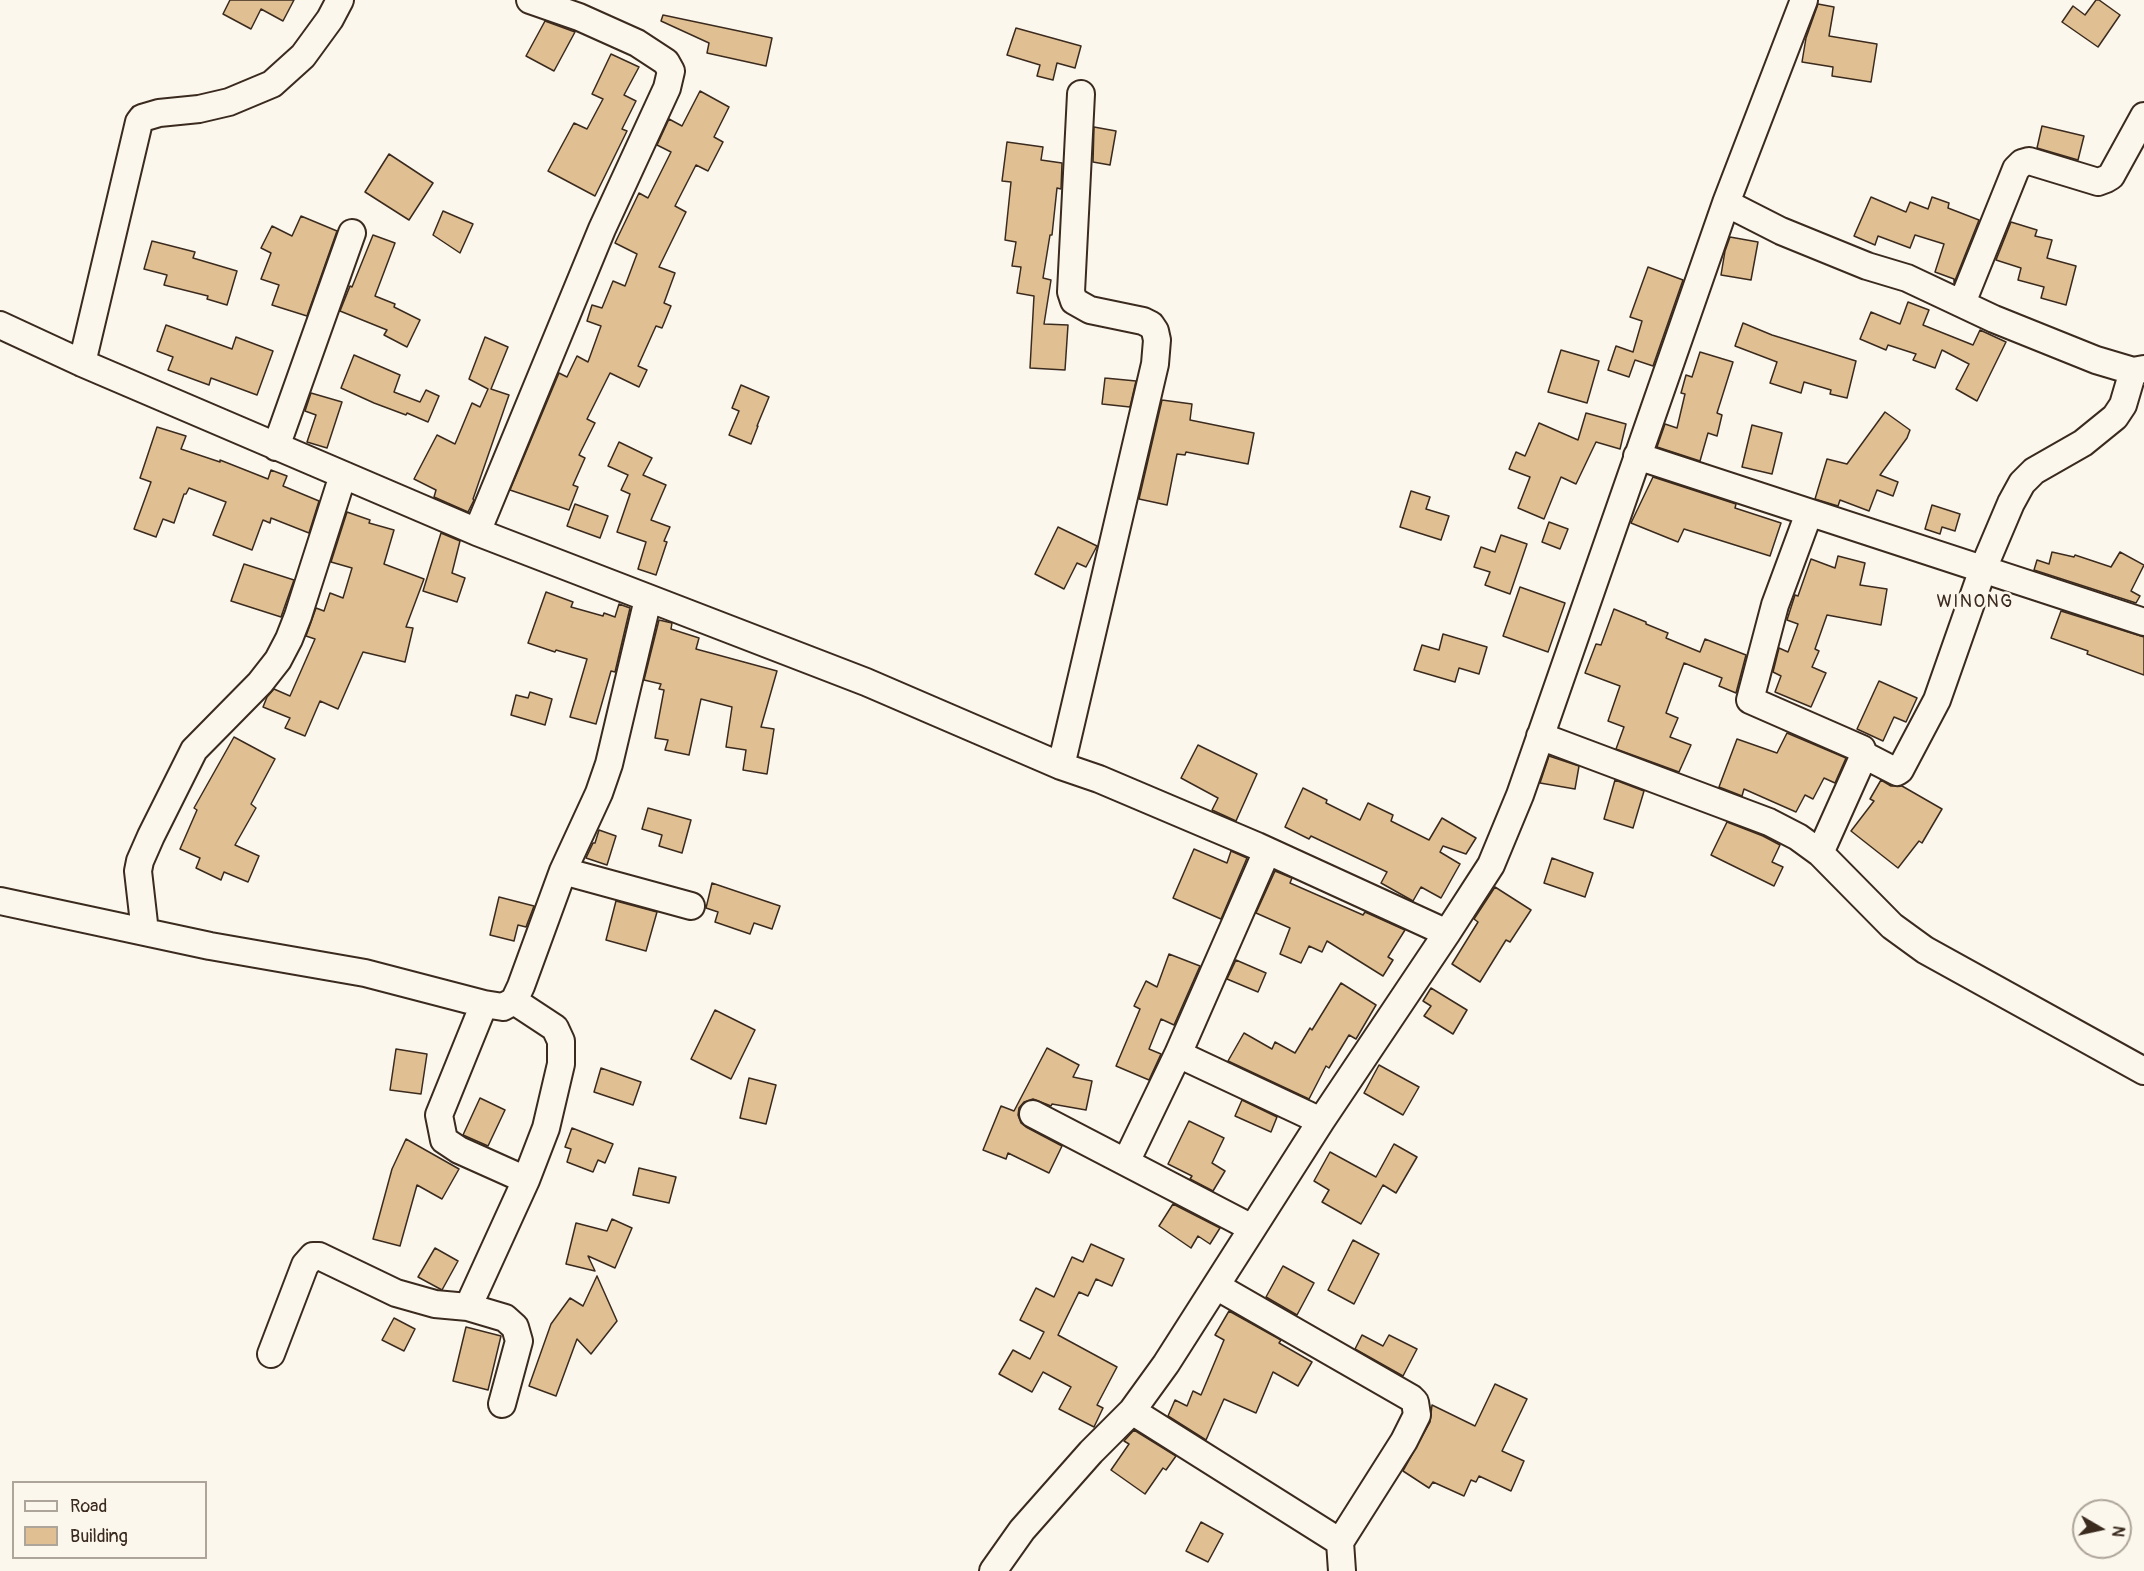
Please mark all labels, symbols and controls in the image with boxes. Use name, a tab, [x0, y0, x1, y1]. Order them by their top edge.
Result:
district label: WINONG	[1936, 591, 2014, 613]
legend	[12, 1481, 207, 1559]
text: Road	[70, 1495, 107, 1518]
north arrow	[2072, 1499, 2132, 1559]
text: Building	[70, 1525, 128, 1548]
text: N	[2107, 1525, 2129, 1538]

